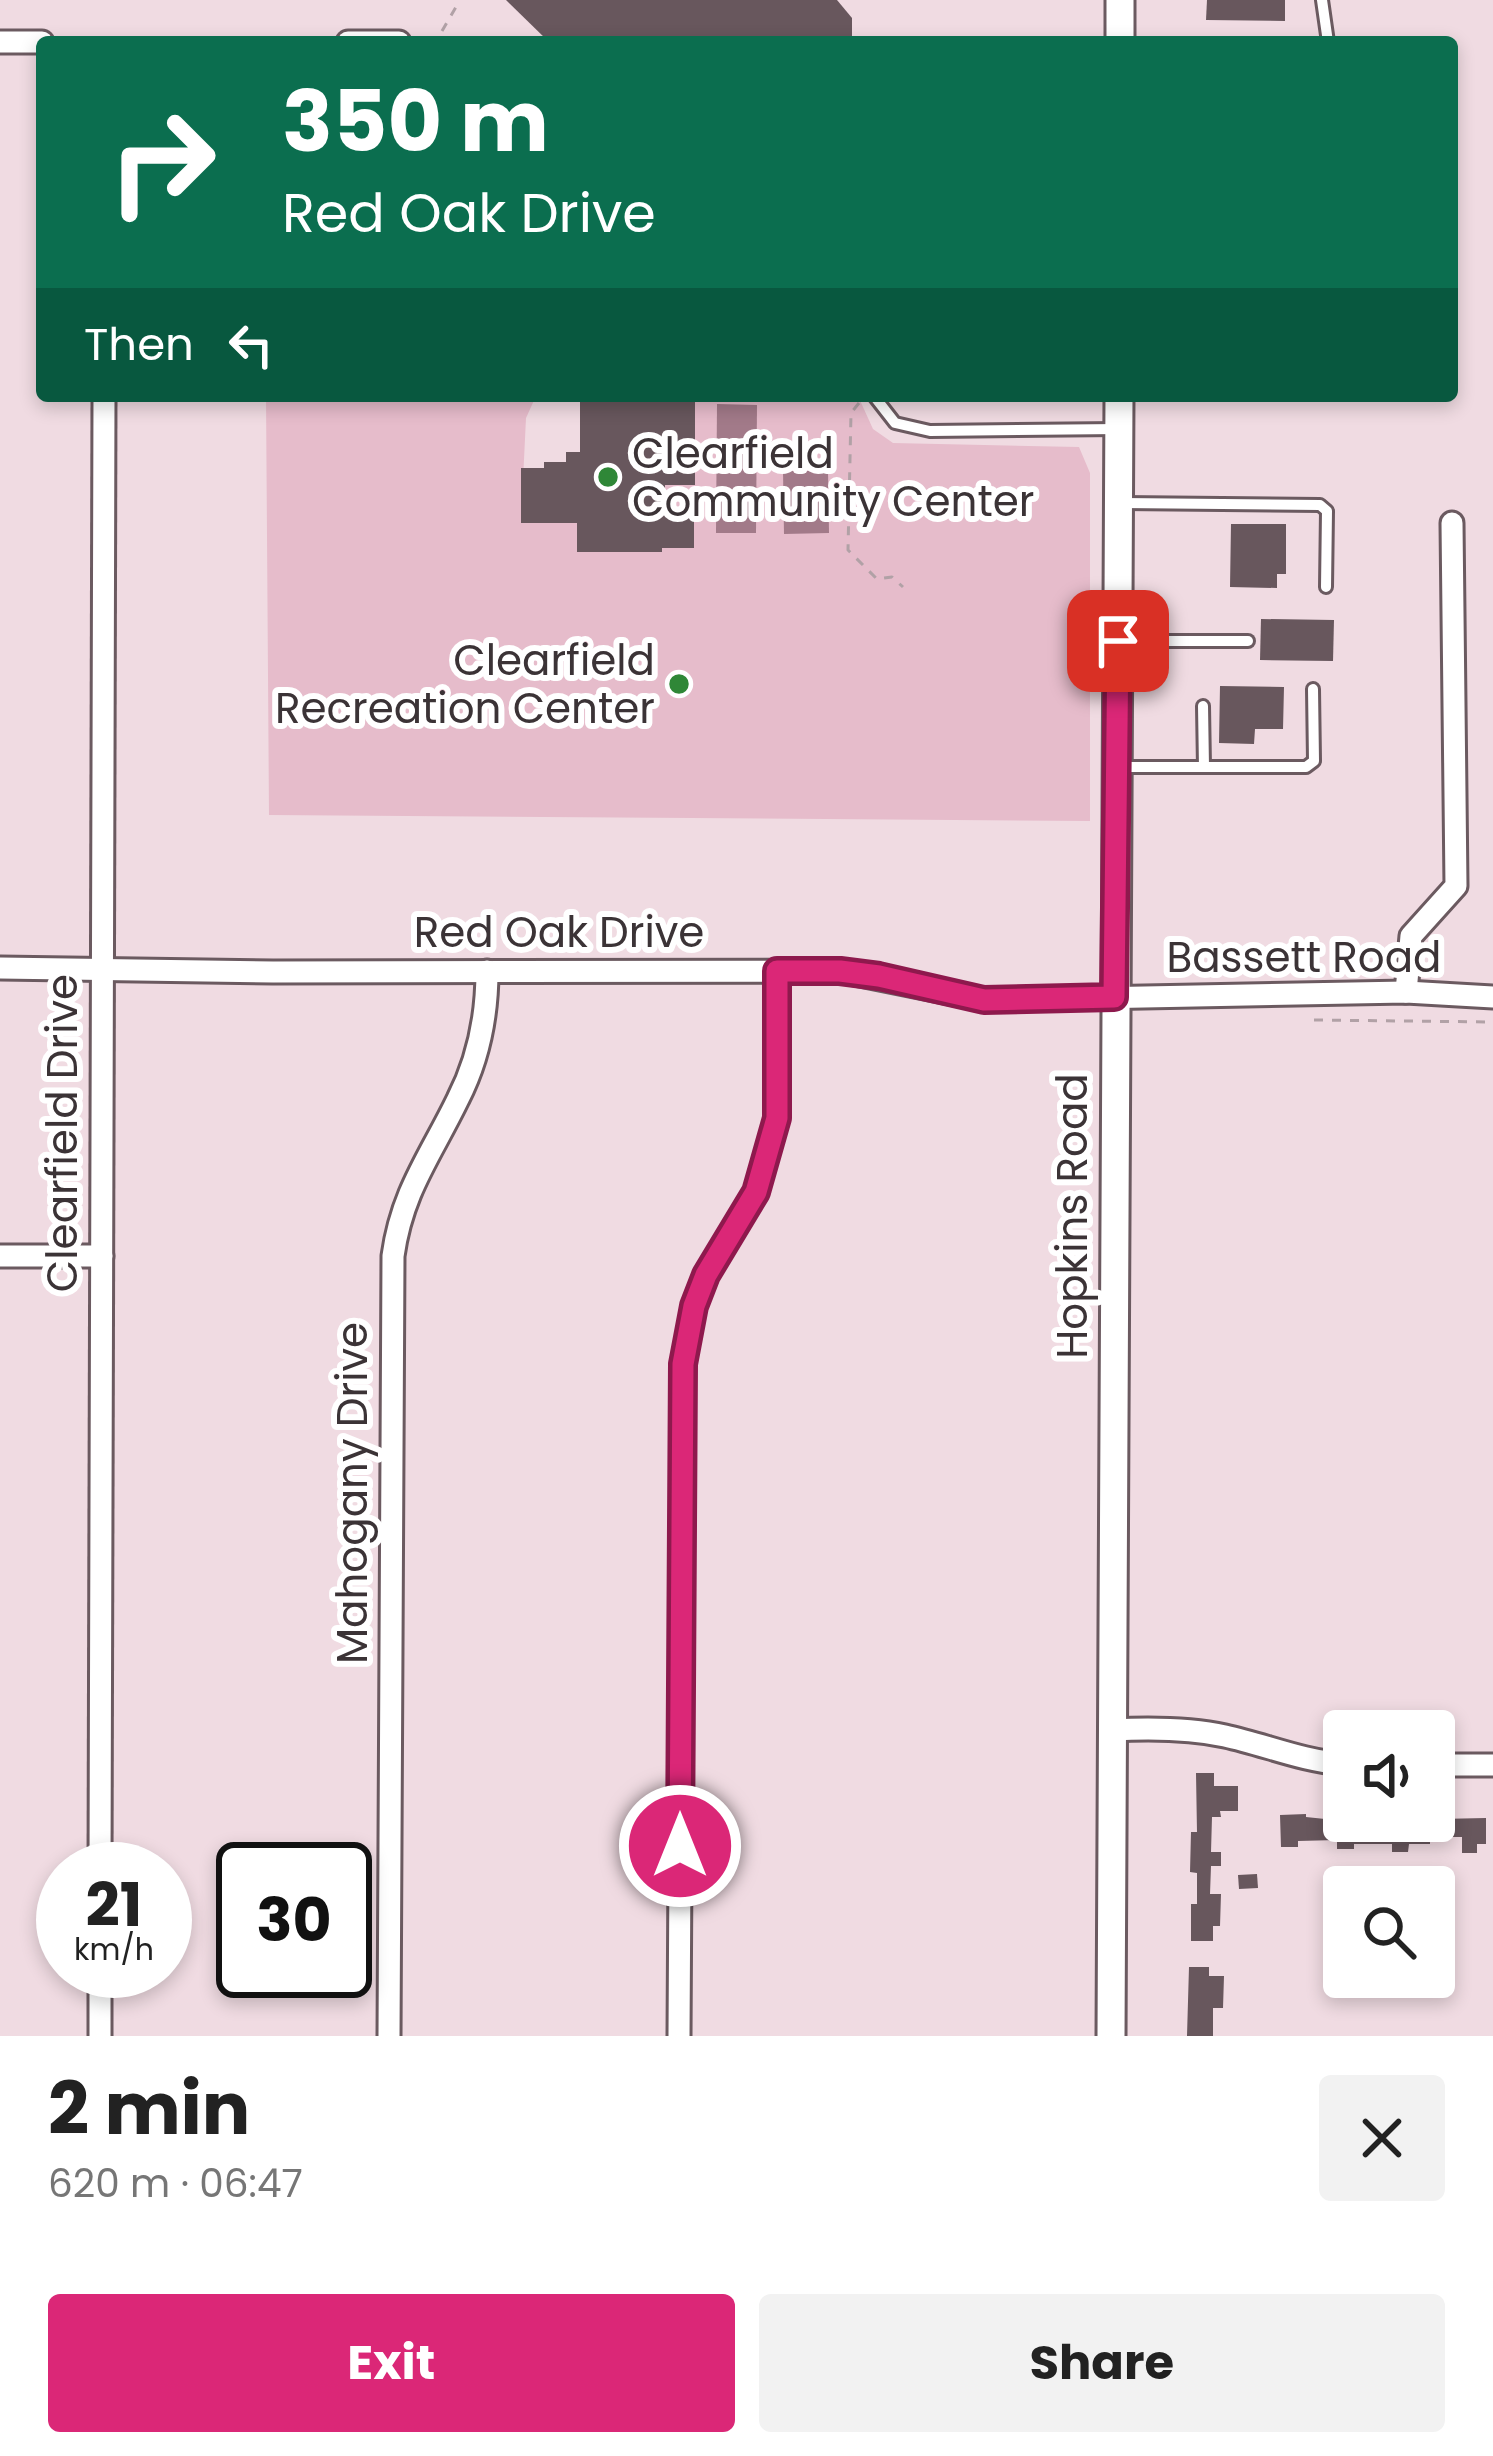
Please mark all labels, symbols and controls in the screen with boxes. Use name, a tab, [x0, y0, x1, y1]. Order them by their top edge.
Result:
text: 350 m	[282, 63, 549, 180]
icon: right	[84, 84, 240, 240]
text: Red Oak Drive	[282, 175, 656, 251]
icon: left	[218, 312, 284, 378]
text: Then	[84, 313, 194, 376]
place label: Clearfield Community Center	[632, 424, 1034, 531]
marker: Clearfield Community Center	[595, 464, 621, 490]
pin	[1067, 590, 1169, 692]
icon: arrive	[1085, 608, 1151, 674]
place label: Clearfield Recreation Center	[275, 631, 655, 738]
marker: Clearfield Recreation Center	[666, 671, 692, 697]
street label: Red Oak Drive	[414, 903, 704, 962]
street label: Bassett Road	[1166, 928, 1442, 987]
street label: Clearfield Drive	[33, 974, 92, 1292]
street label: Hopkins Road	[1043, 1073, 1102, 1359]
street label: Mahogany Drive	[323, 1322, 382, 1664]
map controls	[1323, 1710, 1455, 1998]
button: sound	[1323, 1710, 1455, 1842]
position arrow	[617, 1783, 743, 1909]
speed limit sign: 30	[216, 1842, 372, 1998]
text: 21	[86, 1863, 142, 1947]
button: search	[1323, 1866, 1455, 1998]
text: km/h	[74, 1928, 154, 1971]
text: 2 min	[48, 2058, 250, 2159]
button: close	[1319, 2075, 1445, 2201]
text: 620 m · 06:47	[48, 2156, 303, 2211]
button: Exit	[48, 2294, 735, 2432]
button: Share	[759, 2294, 1445, 2432]

